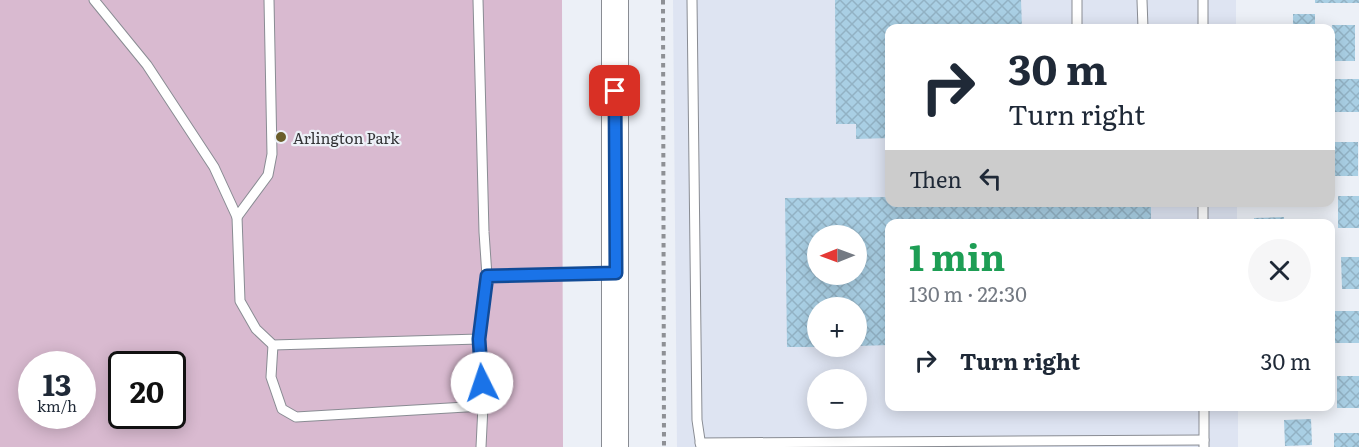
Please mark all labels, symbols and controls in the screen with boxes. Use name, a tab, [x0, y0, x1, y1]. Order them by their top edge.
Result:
text: 30 m	[1008, 36, 1108, 98]
icon: right	[909, 48, 987, 126]
pin	[589, 65, 640, 116]
icon: arrive	[598, 74, 631, 107]
text: Turn right	[1008, 93, 1145, 133]
place label: Arlington Park	[293, 126, 400, 149]
marker: Arlington Park	[274, 130, 288, 144]
text: Then	[909, 162, 962, 195]
icon: left	[974, 162, 1007, 195]
north arrow	[807, 225, 867, 285]
map controls	[807, 225, 867, 429]
text: 1 min	[909, 229, 1005, 282]
button: close	[1248, 239, 1311, 302]
text: 130 m · 22:30	[909, 278, 1027, 308]
button: +	[807, 297, 867, 357]
icon: right	[909, 344, 942, 377]
text: Turn right	[960, 344, 1080, 377]
text: 30 m	[1261, 344, 1311, 377]
speed limit sign: 20	[108, 351, 186, 429]
position arrow	[450, 351, 514, 415]
text: 13	[42, 361, 72, 405]
button: −	[807, 369, 867, 429]
text: km/h	[37, 394, 77, 417]

